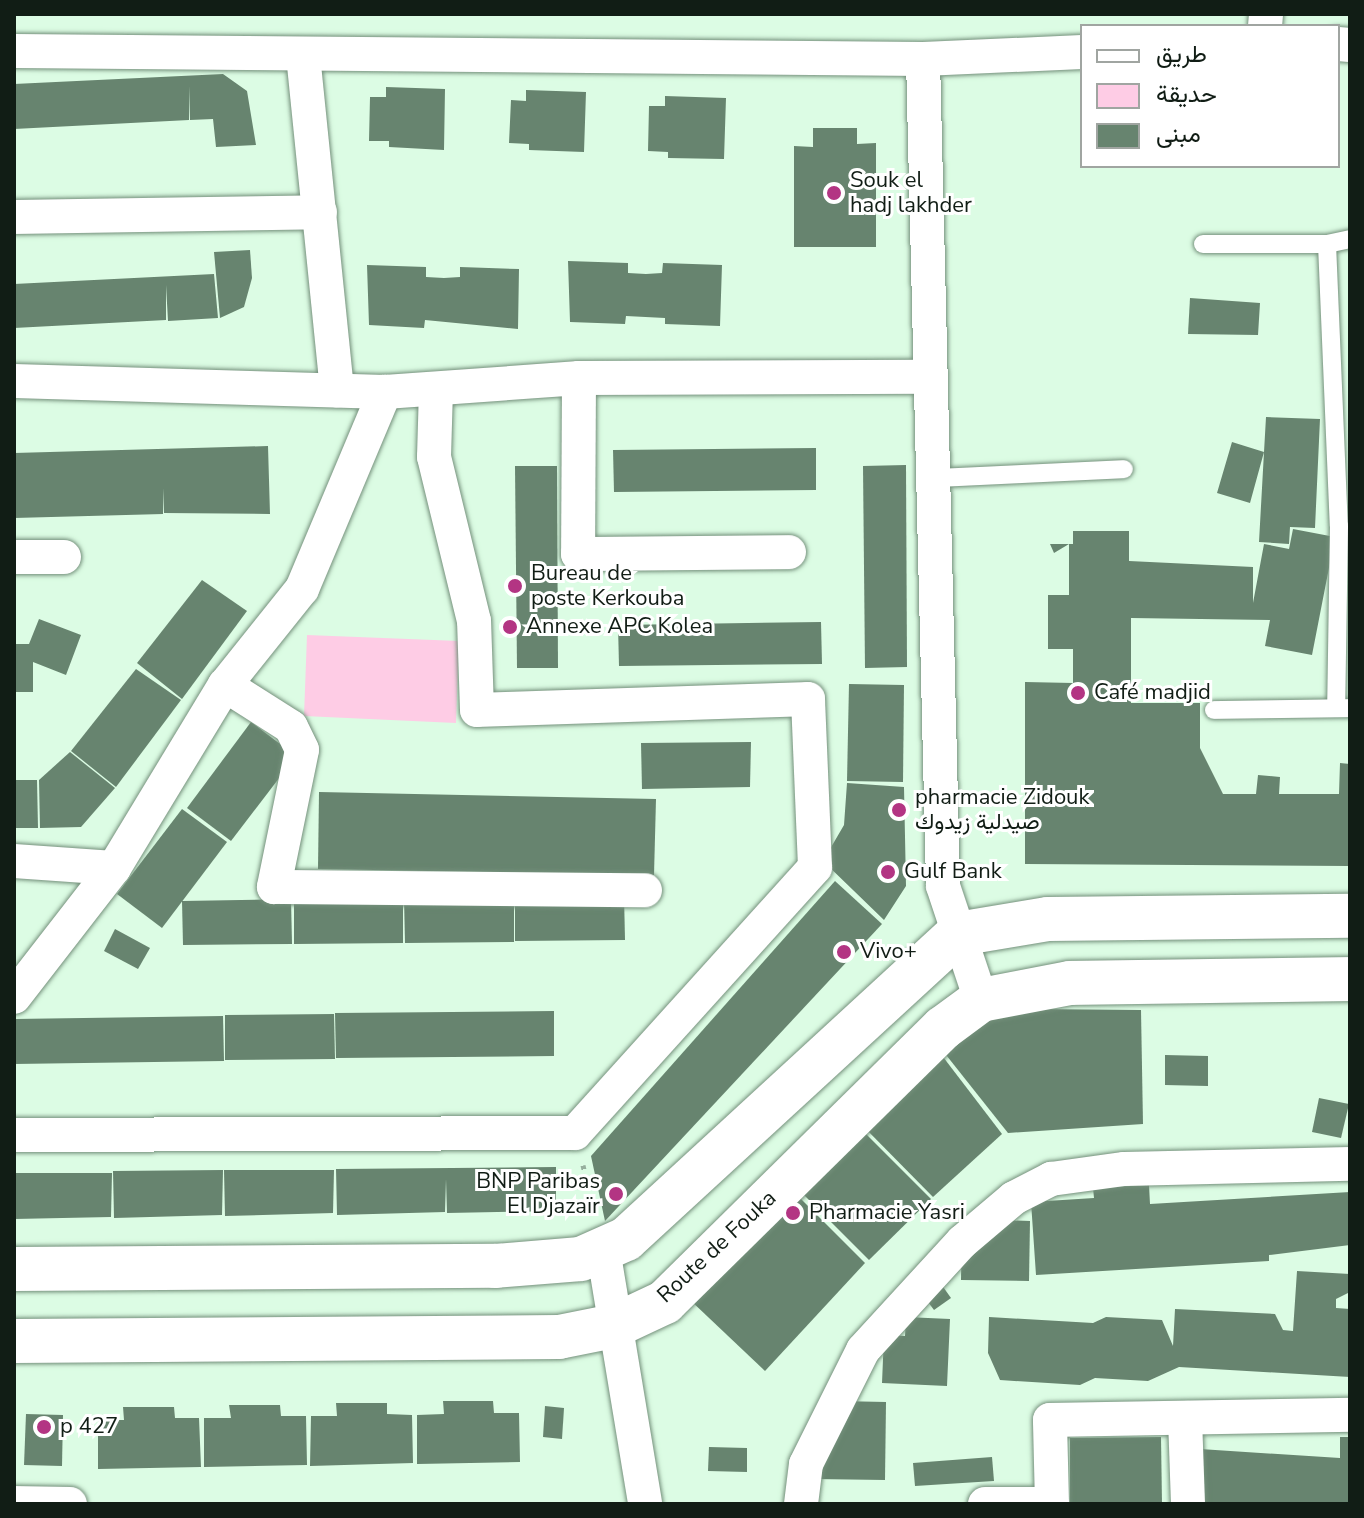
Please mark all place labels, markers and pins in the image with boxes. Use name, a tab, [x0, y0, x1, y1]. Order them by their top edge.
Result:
place label: Souk el hadj lakhder	[850, 167, 972, 218]
marker: Souk el hadj lakhder	[825, 184, 843, 202]
place label: Bureau de poste Kerkouba	[531, 560, 684, 612]
marker: Bureau de poste Kerkouba	[506, 577, 524, 595]
place label: Annexe APC Kolea	[526, 614, 713, 640]
marker: Annexe APC Kolea	[501, 618, 519, 636]
place label: Café madjid	[1094, 680, 1211, 706]
marker: Café madjid	[1069, 684, 1087, 702]
place label: pharmacie Zidouk صيدلية زيدوك	[915, 784, 1089, 836]
marker: pharmacie Zidouk صيدلية زيدوك	[890, 801, 908, 819]
place label: Gulf Bank	[904, 859, 1002, 885]
marker: Gulf Bank	[879, 863, 897, 881]
place label: Vivo+	[860, 939, 917, 965]
marker: Vivo+	[835, 943, 853, 961]
place label: BNP Paribas El Djazaïr	[476, 1168, 600, 1220]
marker: BNP Paribas El Djazaïr	[607, 1185, 625, 1203]
place label: Pharmacie Yasri	[809, 1200, 965, 1226]
marker: Pharmacie Yasri	[784, 1204, 802, 1222]
place label: p 427	[60, 1414, 118, 1440]
marker: p 427	[35, 1418, 53, 1436]

